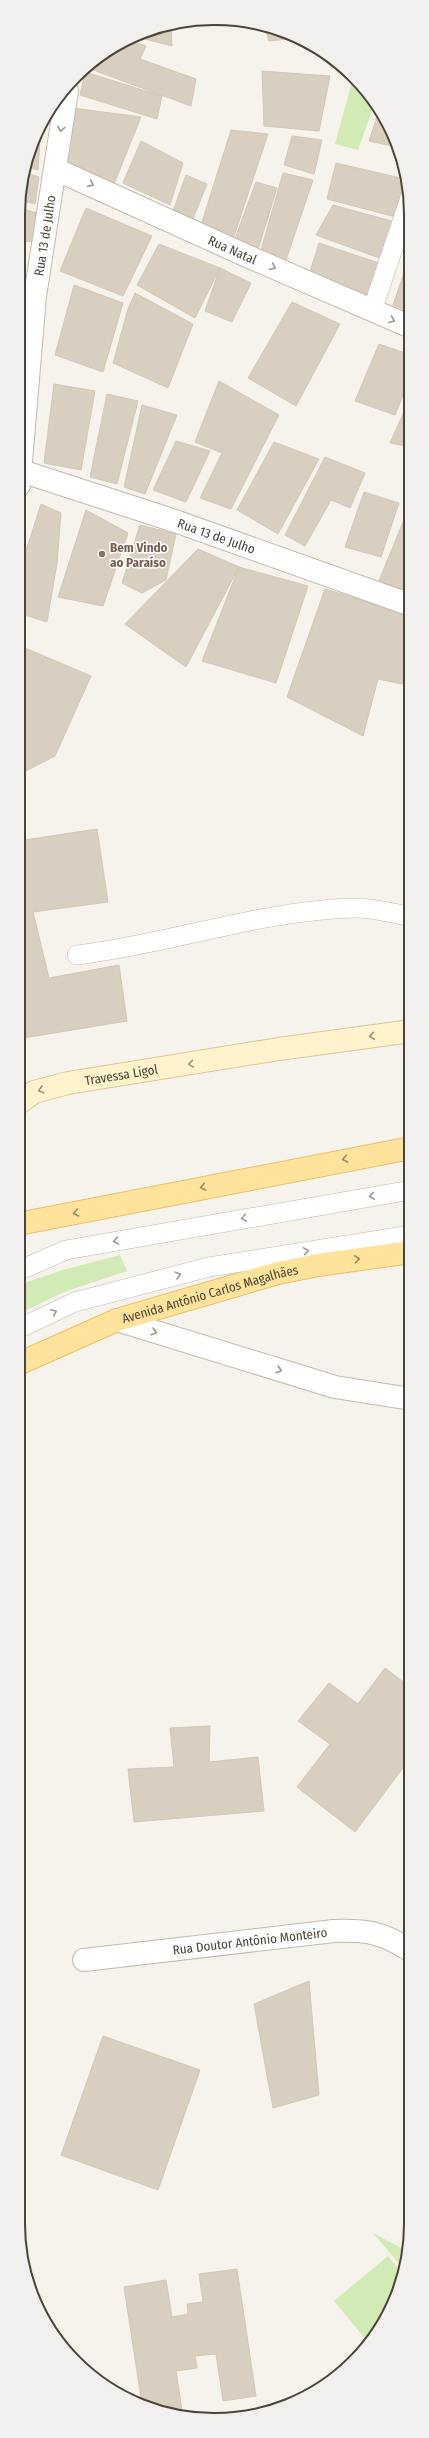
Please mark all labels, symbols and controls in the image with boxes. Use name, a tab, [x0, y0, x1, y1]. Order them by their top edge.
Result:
one-way arrow	[57, 126, 66, 132]
one-way arrow	[86, 179, 94, 187]
street label: Rua 13 de Julho	[31, 194, 58, 277]
street label: Rua Natal	[206, 232, 260, 267]
one-way arrow	[269, 263, 276, 271]
one-way arrow	[388, 315, 395, 323]
street label: Rua 13 de Julho	[176, 515, 258, 557]
place label: Bem Vindo ao Paraíso	[110, 540, 168, 570]
marker: Bem Vindo ao Paraíso	[97, 549, 107, 559]
one-way arrow	[369, 1031, 375, 1040]
one-way arrow	[188, 1059, 194, 1068]
street label: Travessa Ligol	[84, 1061, 159, 1088]
one-way arrow	[38, 1085, 45, 1094]
one-way arrow	[341, 1155, 348, 1163]
one-way arrow	[200, 1183, 206, 1191]
one-way arrow	[369, 1191, 375, 1200]
one-way arrow	[73, 1208, 79, 1216]
one-way arrow	[241, 1214, 247, 1222]
one-way arrow	[113, 1237, 119, 1245]
one-way arrow	[302, 1247, 309, 1256]
one-way arrow	[354, 1255, 360, 1264]
street label: Avenida Antônio Carlos Magalhães	[120, 1262, 300, 1326]
one-way arrow	[174, 1271, 181, 1280]
one-way arrow	[49, 1309, 57, 1317]
one-way arrow	[151, 1327, 158, 1336]
one-way arrow	[275, 1365, 282, 1374]
street label: Rua Doutor Antônio Monteiro	[172, 1924, 328, 1957]

